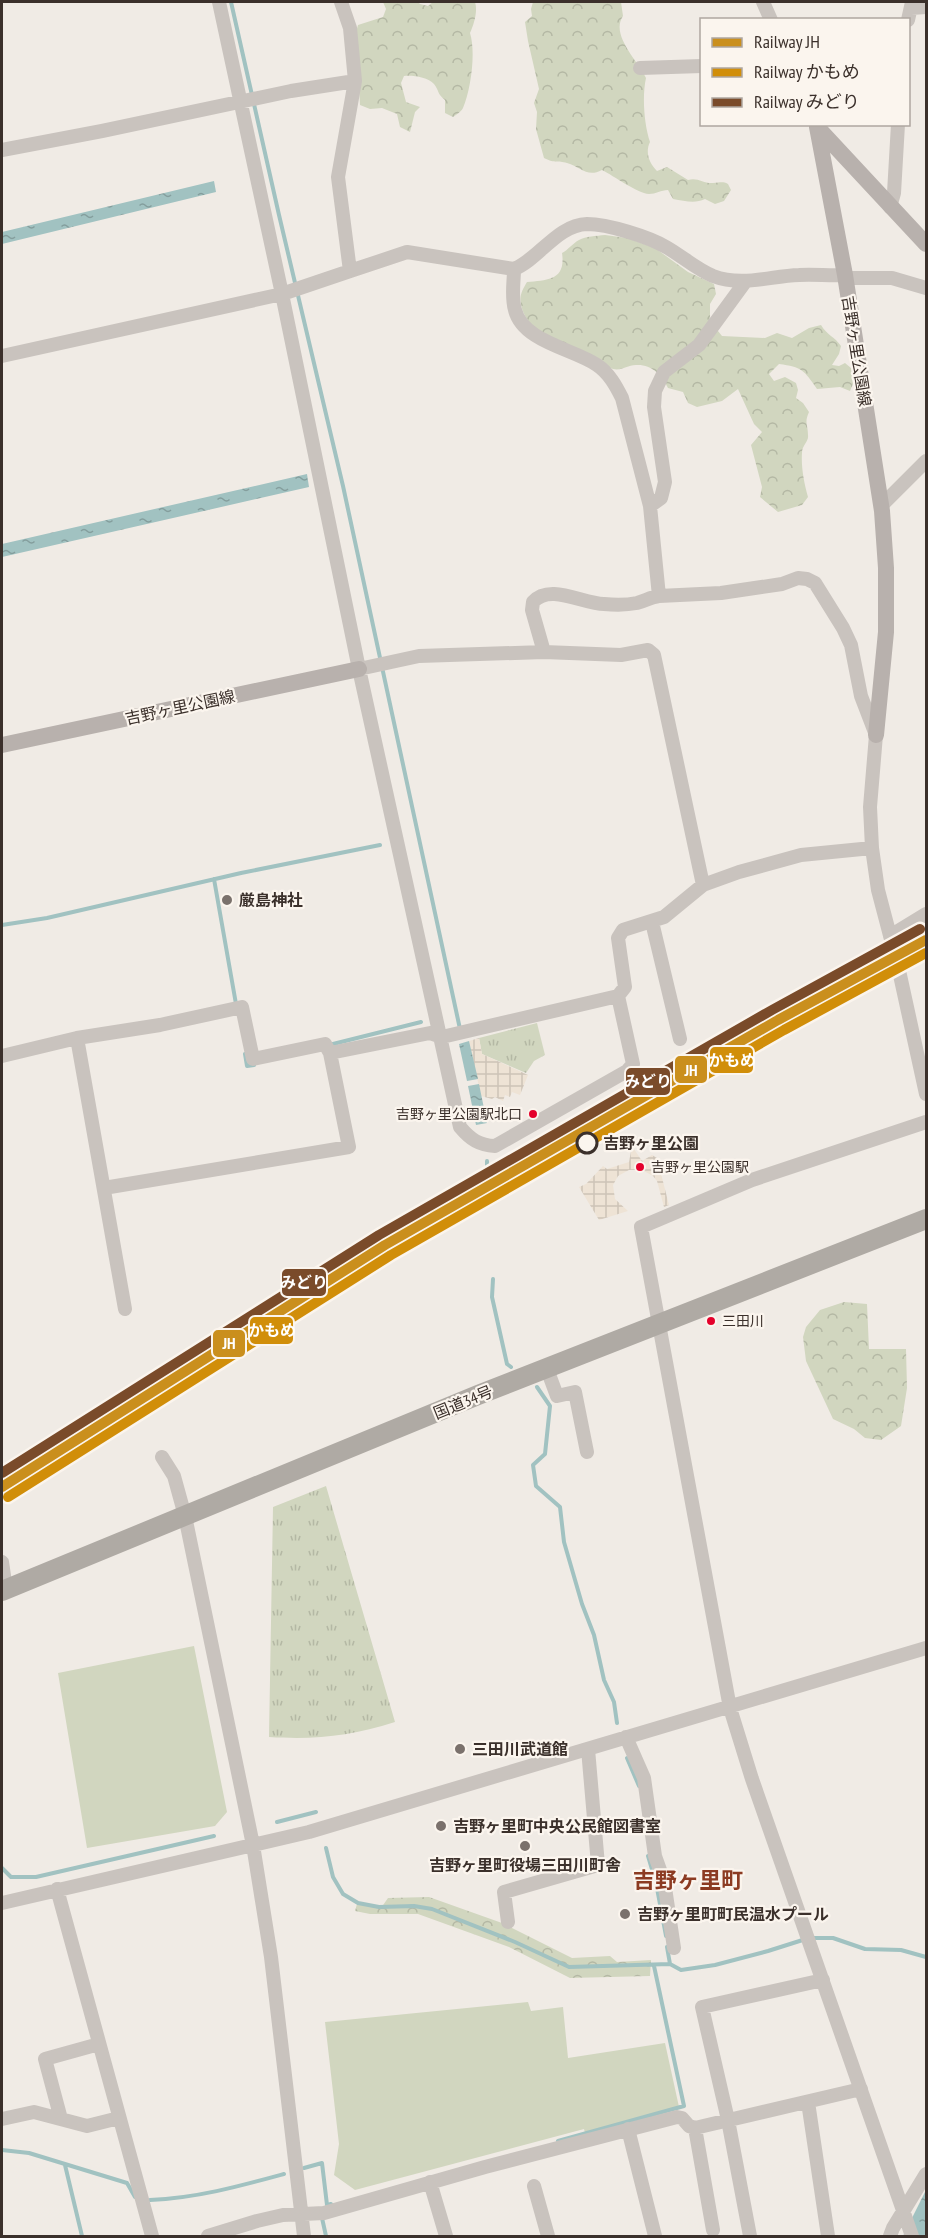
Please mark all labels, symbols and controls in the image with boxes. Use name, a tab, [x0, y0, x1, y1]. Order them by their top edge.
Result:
legend	[700, 18, 910, 126]
text: Railway JH	[754, 30, 820, 53]
text: Railway かもめ	[754, 60, 860, 83]
text: Railway みどり	[754, 90, 860, 113]
street label: 吉野ヶ里公園線	[838, 294, 876, 408]
street label: 吉野ヶ里公園線	[123, 686, 237, 728]
place label: 厳島神社	[239, 890, 303, 910]
marker: 厳島神社	[220, 893, 234, 907]
line badge: かもめ	[709, 1046, 754, 1074]
text: かもめ	[708, 1050, 756, 1070]
line badge: JH	[674, 1055, 708, 1084]
text: JH	[683, 1060, 698, 1080]
line badge: みどり	[625, 1067, 671, 1096]
text: みどり	[624, 1071, 672, 1091]
place label: 吉野ヶ里公園駅北口	[396, 1105, 522, 1123]
marker: 吉野ヶ里公園駅北口	[527, 1108, 539, 1120]
marker: 吉野ヶ里公園	[576, 1132, 598, 1154]
place label: 吉野ヶ里公園	[603, 1133, 699, 1153]
place label: 吉野ヶ里公園駅	[651, 1158, 749, 1176]
marker: 吉野ヶ里公園駅	[634, 1161, 646, 1173]
line badge: みどり	[281, 1268, 327, 1297]
text: みどり	[280, 1272, 328, 1292]
place label: 三田川	[722, 1312, 764, 1330]
marker: 三田川	[705, 1315, 717, 1327]
line badge: かもめ	[249, 1316, 294, 1345]
text: かもめ	[248, 1320, 296, 1340]
line badge: JH	[212, 1329, 246, 1358]
text: JH	[221, 1333, 236, 1353]
street label: 国道34号	[430, 1381, 496, 1423]
place label: 三田川武道館	[472, 1739, 568, 1759]
marker: 三田川武道館	[453, 1742, 467, 1756]
place label: 吉野ヶ里町中央公民館図書室	[453, 1816, 661, 1836]
marker: 吉野ヶ里町中央公民館図書室	[434, 1819, 448, 1833]
marker: 吉野ヶ里町役場三田川町舎	[518, 1839, 532, 1853]
place label: 吉野ヶ里町役場三田川町舎	[429, 1855, 621, 1875]
district label: 吉野ヶ里町	[633, 1866, 743, 1894]
place label: 吉野ヶ里町町民温水プール	[637, 1904, 829, 1924]
marker: 吉野ヶ里町町民温水プール	[618, 1907, 632, 1921]

